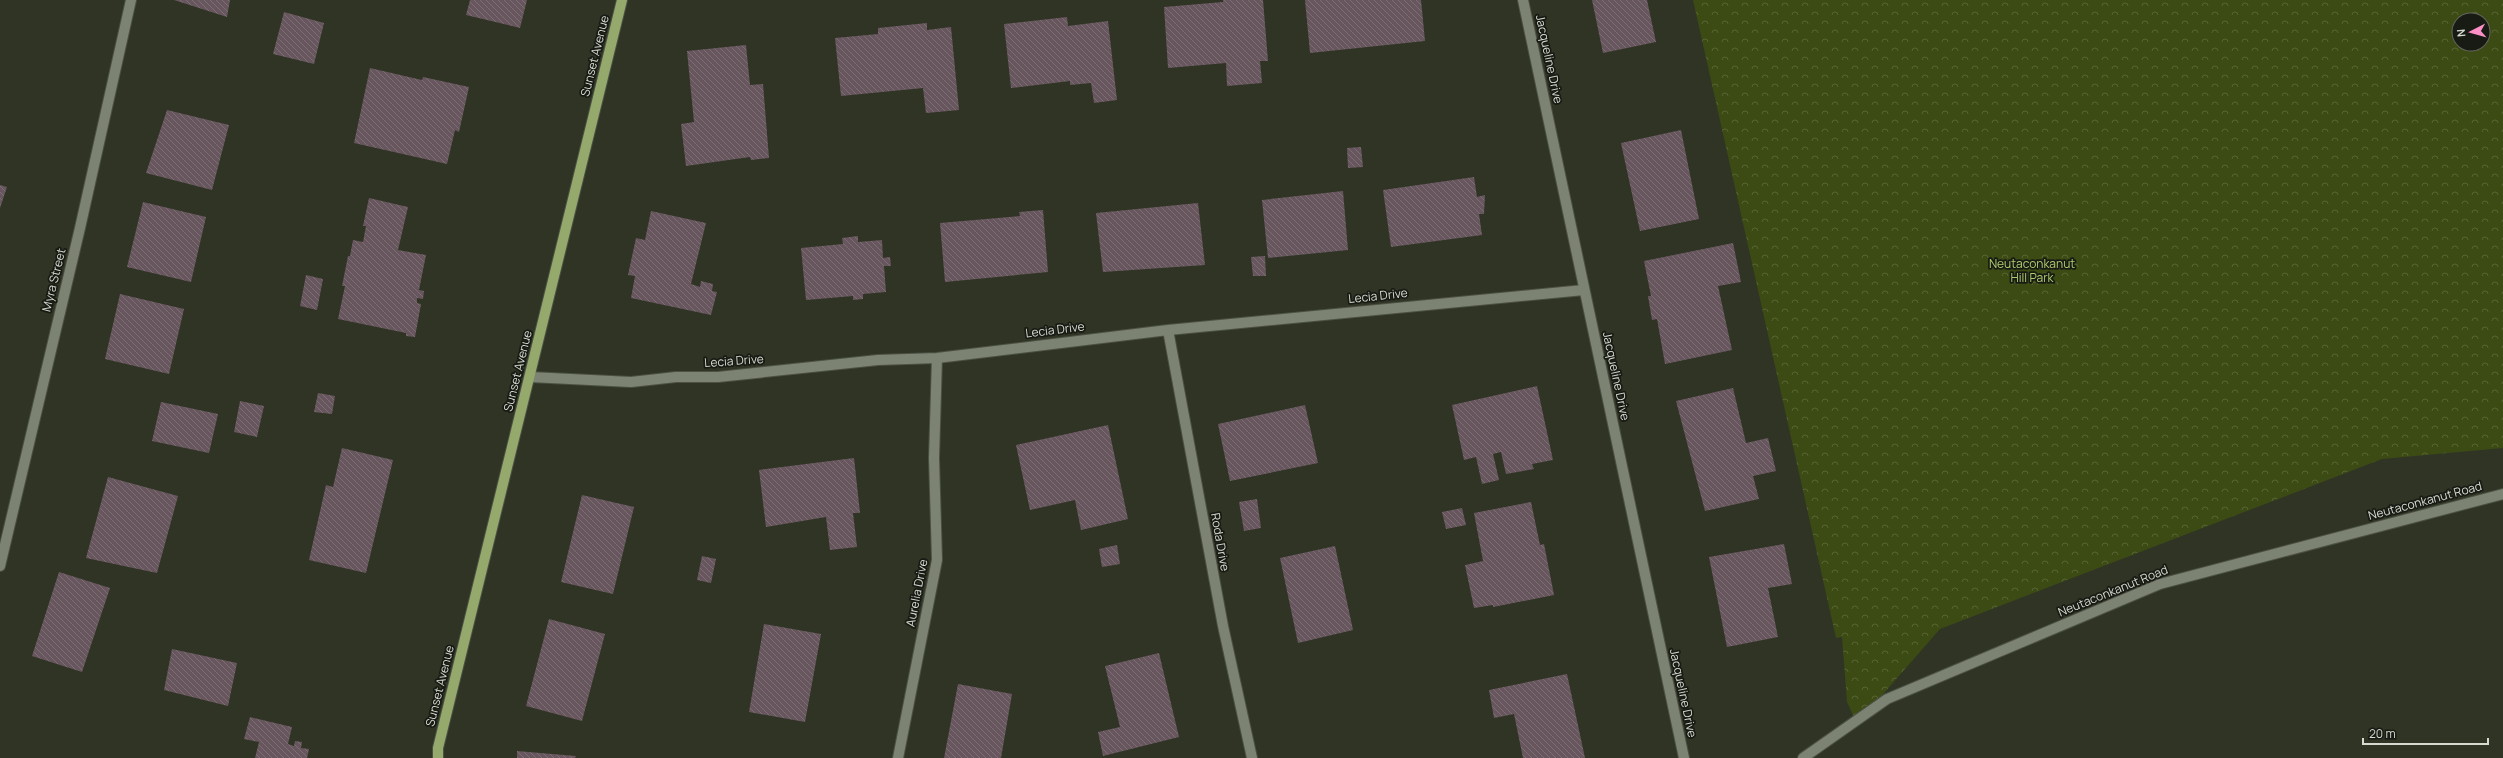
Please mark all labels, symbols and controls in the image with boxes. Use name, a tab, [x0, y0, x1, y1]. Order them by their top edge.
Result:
north arrow	[2451, 12, 2491, 52]
street label: Sunset Avenue	[576, 13, 613, 98]
street label: Jacqueline Drive	[1532, 13, 1567, 105]
text: N	[2453, 28, 2468, 38]
street label: Myra Street	[37, 246, 70, 313]
park label: Neutaconkanut Hill Park	[1989, 255, 2075, 286]
street label: Lecia Drive	[1347, 284, 1408, 307]
street label: Lecia Drive	[1024, 317, 1086, 342]
street label: Sunset Avenue	[499, 328, 536, 413]
street label: Jacqueline Drive	[1599, 330, 1634, 422]
street label: Lecia Drive	[704, 350, 764, 371]
street label: Neutaconkanut Road	[2366, 477, 2484, 524]
street label: Roda Drive	[1207, 511, 1234, 572]
street label: Aurelia Drive	[902, 558, 931, 628]
street label: Neutaconkanut Road	[2055, 561, 2170, 620]
street label: Sunset Avenue	[421, 643, 458, 728]
street label: Jacqueline Drive	[1666, 647, 1701, 739]
scale bar	[2363, 720, 2488, 746]
text: 20 m	[2369, 725, 2396, 742]

